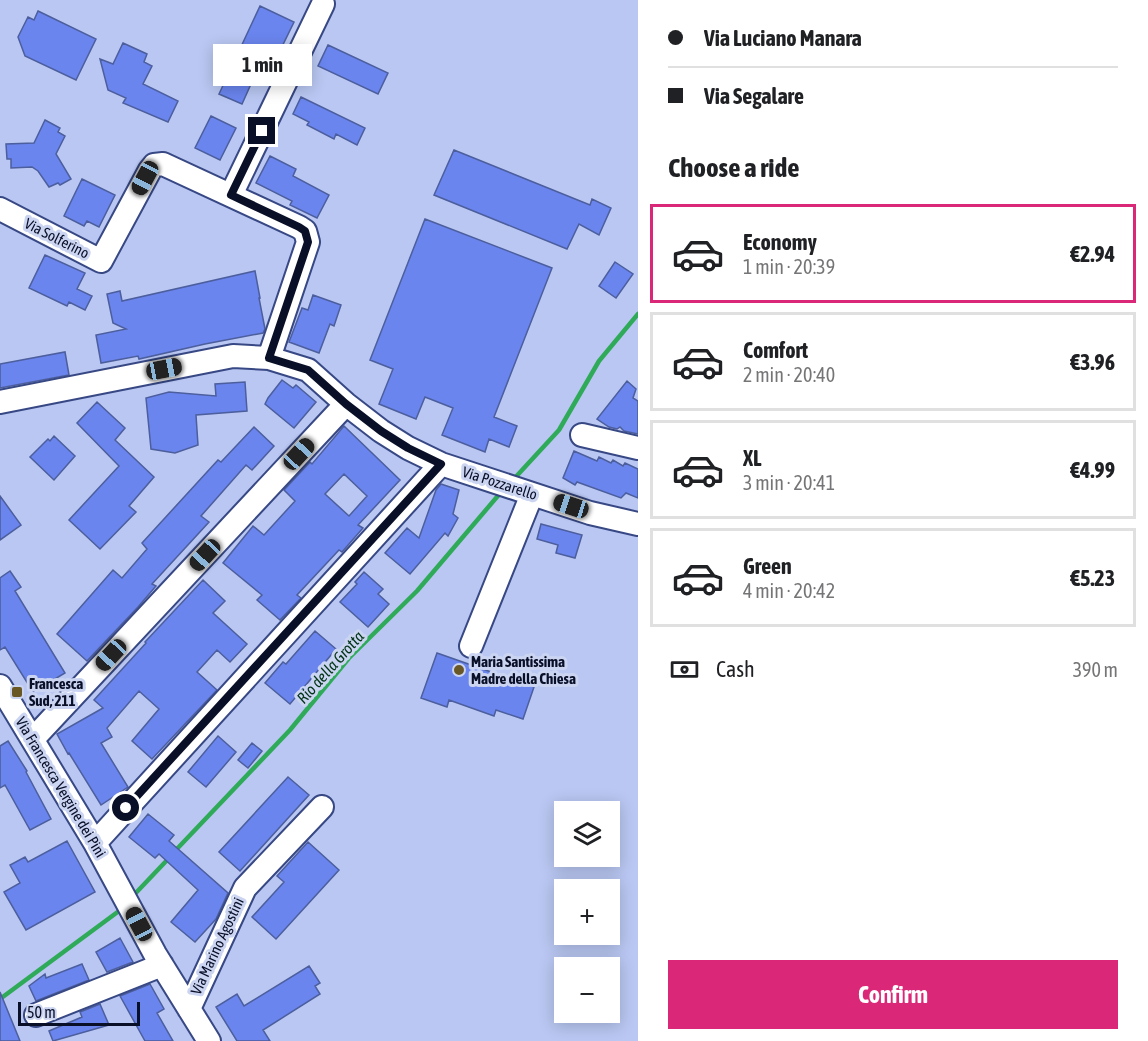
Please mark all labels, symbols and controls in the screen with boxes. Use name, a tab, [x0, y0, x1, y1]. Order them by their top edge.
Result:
text: Via Luciano Manara	[704, 25, 862, 51]
callout: 1 min	[212, 44, 312, 86]
text: 1 min	[242, 53, 283, 76]
text: Via Segalare	[704, 83, 804, 109]
route end	[248, 117, 275, 144]
text: Choose a ride	[668, 152, 800, 183]
car	[129, 158, 161, 198]
street label: Via Solferino	[22, 214, 92, 262]
icon: car	[671, 227, 725, 281]
text: Economy	[743, 229, 817, 255]
text: €2.94	[1070, 241, 1115, 267]
text: 1 min · 20:39	[743, 255, 835, 278]
icon: car	[671, 335, 725, 389]
text: Comfort	[743, 337, 808, 363]
text: €3.96	[1070, 349, 1115, 375]
car	[145, 357, 183, 381]
text: 2 min · 20:40	[743, 363, 835, 386]
car	[280, 435, 318, 473]
icon: car	[671, 443, 725, 497]
text: XL	[743, 445, 761, 471]
text: €4.99	[1070, 457, 1115, 483]
street label: Via Pozzarello	[460, 463, 540, 503]
text: 3 min · 20:41	[743, 471, 835, 494]
car	[551, 492, 591, 520]
car	[186, 536, 224, 574]
icon: car	[671, 551, 725, 605]
text: Green	[743, 553, 792, 579]
text: €5.23	[1070, 565, 1115, 591]
text: 4 min · 20:42	[743, 579, 835, 602]
water label: Rio della Grotta	[293, 627, 367, 707]
car	[92, 636, 130, 674]
place label: Maria Santissima Madre della Chiesa	[471, 653, 576, 687]
icon: cash	[668, 653, 701, 686]
text: Cash	[716, 656, 755, 682]
text: 390 m	[1073, 658, 1118, 681]
marker: Maria Santissima Madre della Chiesa	[452, 663, 466, 677]
place label: Francesca Sud, 211	[29, 675, 83, 709]
marker: Francesca Sud, 211	[10, 685, 24, 699]
street label: Via Francesca Vergine dei Pini	[12, 714, 110, 860]
route start	[112, 794, 139, 821]
map controls	[554, 801, 620, 1023]
button: layers	[554, 801, 620, 867]
button: +	[554, 879, 620, 945]
street label: Via Marino Agostini	[187, 895, 247, 997]
car	[123, 904, 155, 944]
button: −	[554, 957, 620, 1023]
button: Confirm	[668, 960, 1118, 1029]
scale bar	[18, 999, 140, 1026]
text: 50 m	[27, 1003, 56, 1021]

